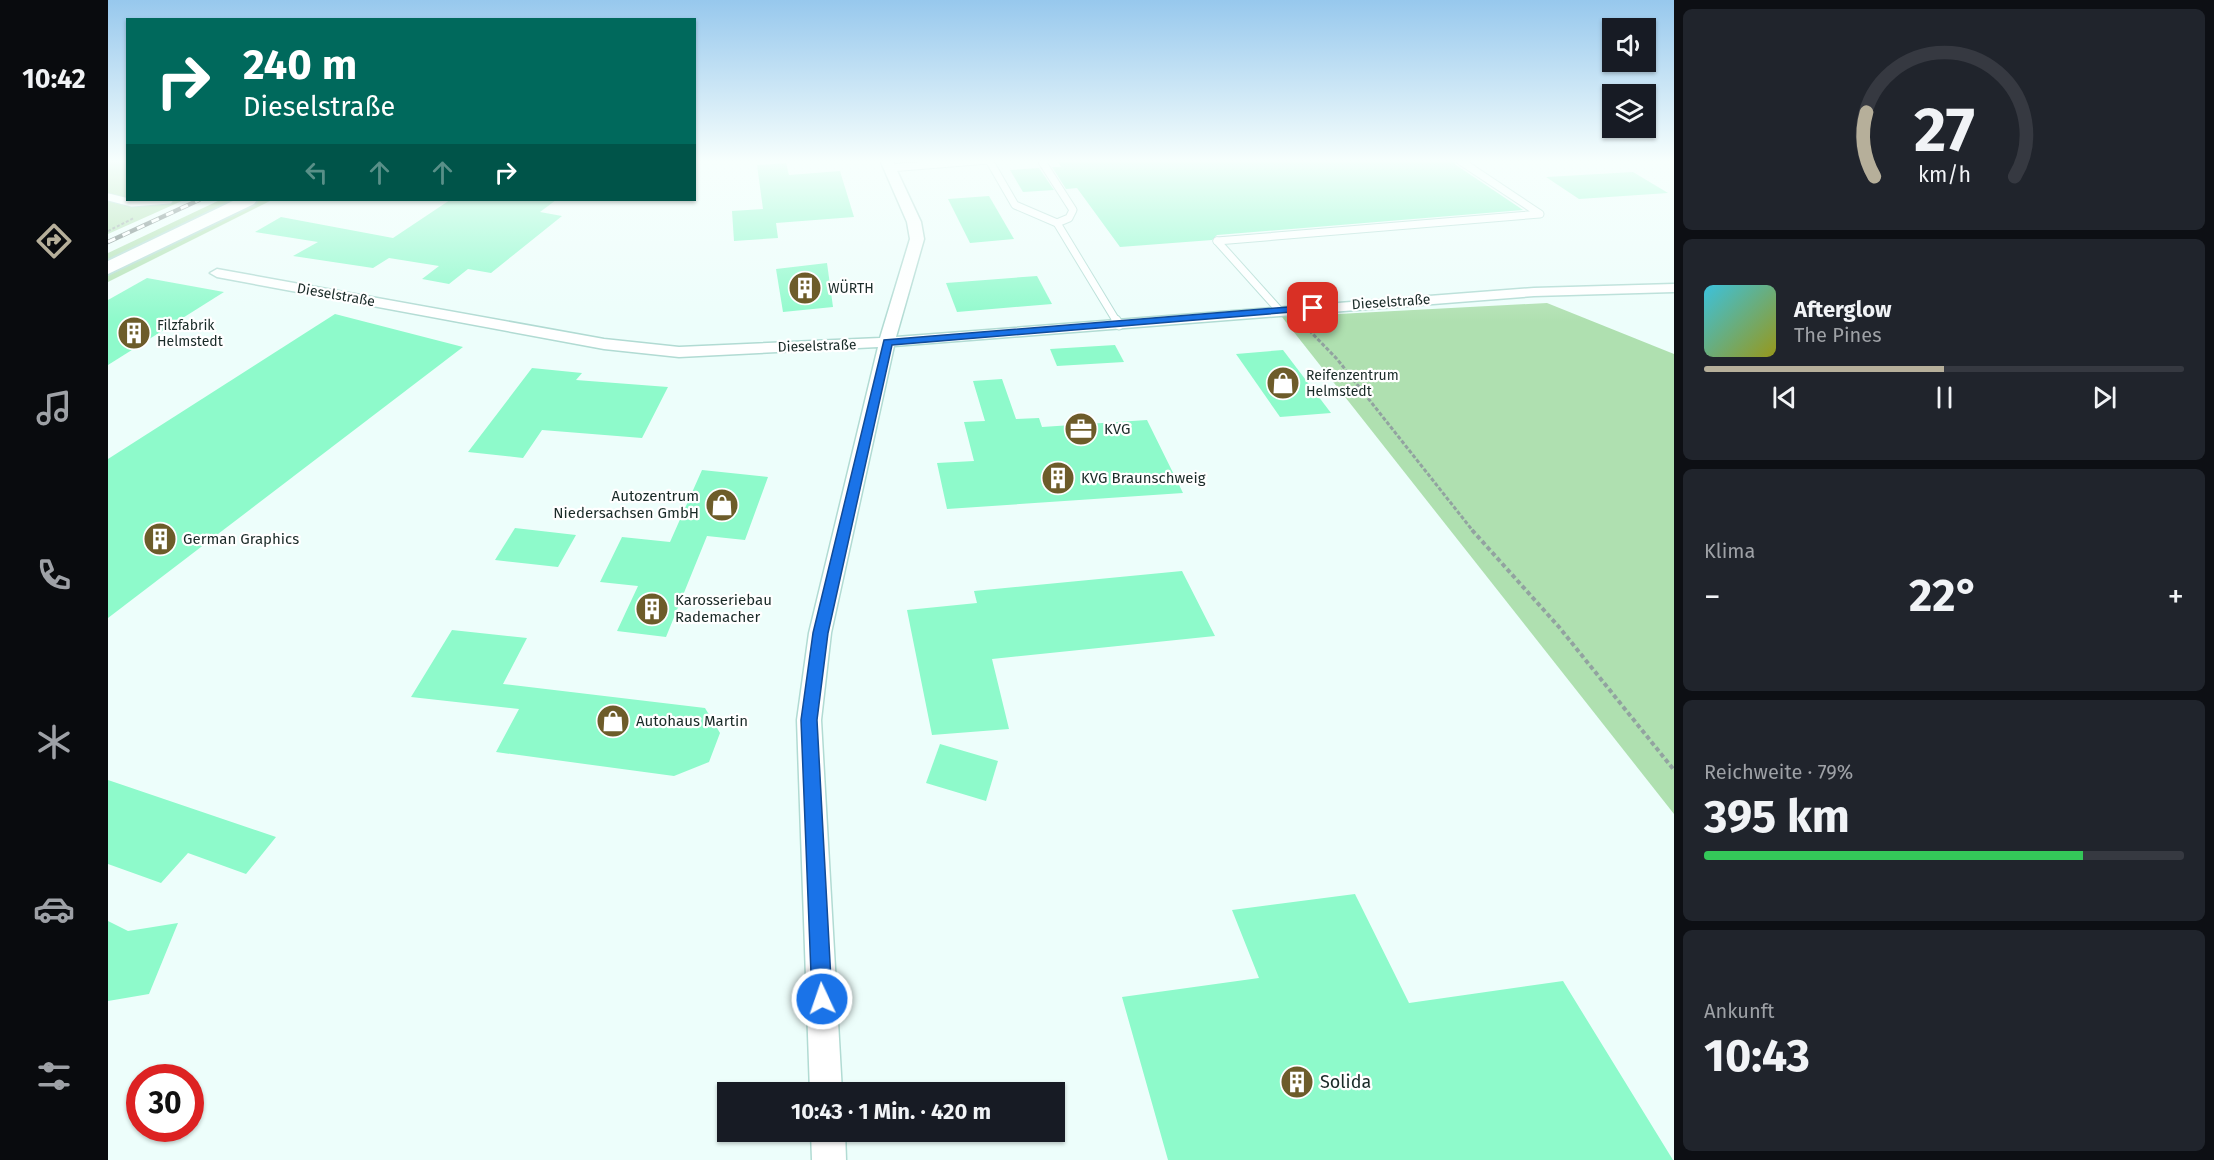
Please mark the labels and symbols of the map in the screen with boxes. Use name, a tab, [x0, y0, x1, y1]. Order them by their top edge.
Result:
building icon: WÜRTH	[787, 270, 823, 306]
place label: WÜRTH	[828, 279, 874, 297]
street label: Dieselstraße	[296, 280, 376, 310]
pin	[1287, 282, 1338, 333]
street label: Dieselstraße	[1351, 291, 1431, 313]
building icon: Filzfabrik Helmstedt	[116, 315, 152, 351]
place label: Filzfabrik Helmstedt	[157, 317, 224, 350]
street label: Dieselstraße	[777, 336, 857, 356]
shop icon: Reifenzentrum Helmstedt	[1265, 365, 1301, 401]
place label: Reifenzentrum Helmstedt	[1306, 367, 1399, 400]
office icon: KVG	[1063, 411, 1099, 447]
place label: KVG	[1104, 420, 1131, 438]
building icon: KVG Braunschweig	[1040, 460, 1076, 496]
place label: KVG Braunschweig	[1081, 469, 1206, 487]
place label: Autozentrum Niedersachsen GmbH	[553, 487, 699, 522]
shop icon: Autozentrum Niedersachsen GmbH	[704, 487, 740, 523]
building icon: German Graphics	[142, 521, 178, 557]
place label: German Graphics	[183, 530, 299, 548]
building icon: Karosseriebau Rademacher	[634, 591, 670, 627]
place label: Karosseriebau Rademacher	[675, 591, 772, 626]
shop icon: Autohaus Martin	[595, 703, 631, 739]
place label: Autohaus Martin	[636, 712, 748, 730]
position arrow	[790, 967, 854, 1031]
speed limit sign: 30	[126, 1064, 204, 1142]
building icon: Solida	[1279, 1064, 1315, 1100]
place label: Solida	[1320, 1071, 1371, 1093]

